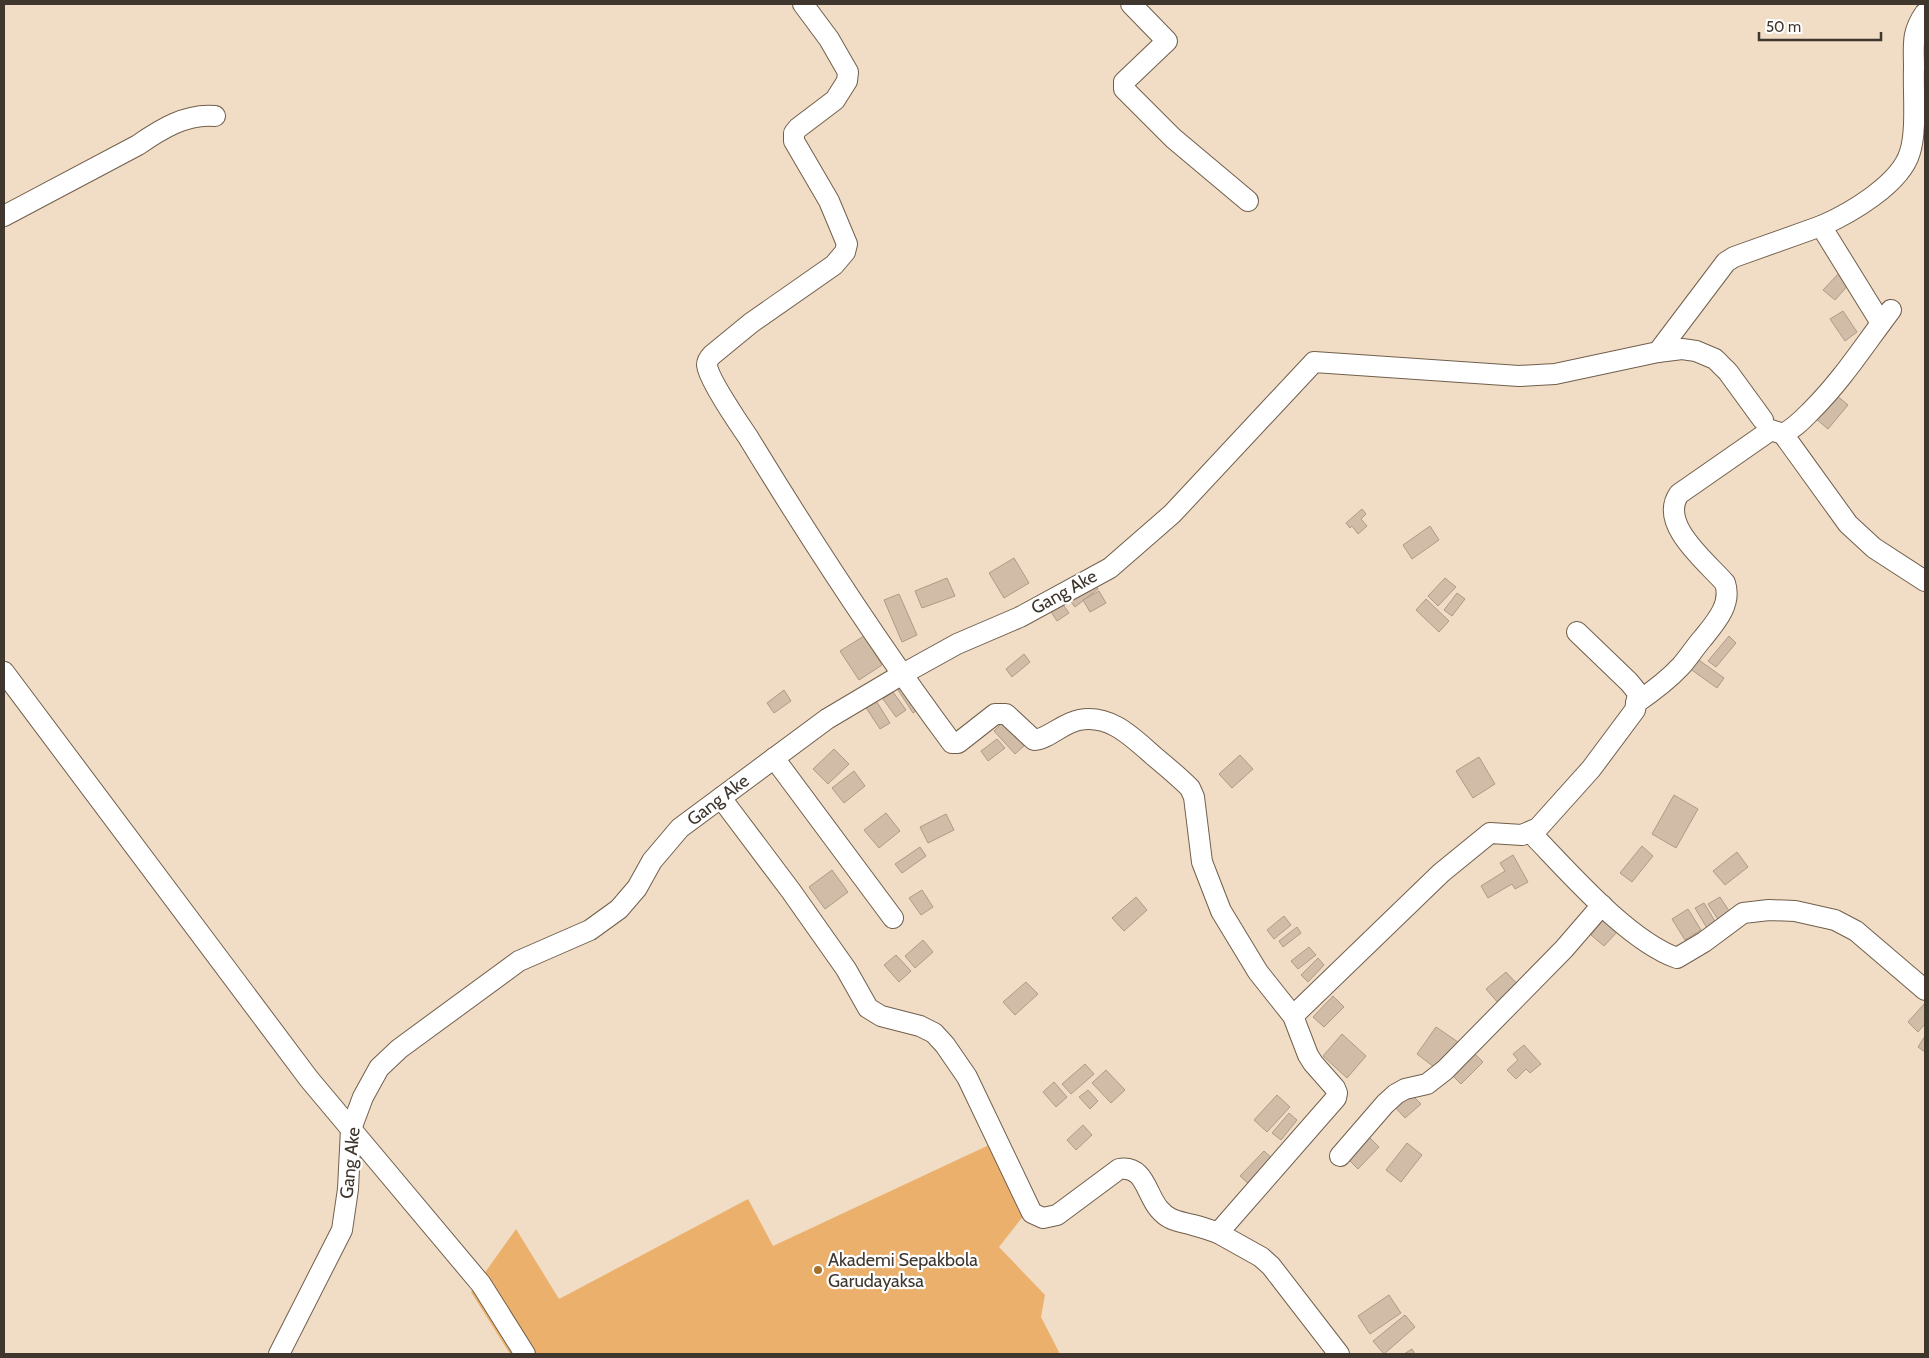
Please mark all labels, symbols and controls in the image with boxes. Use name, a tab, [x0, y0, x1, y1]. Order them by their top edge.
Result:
scale bar	[1759, 10, 1882, 42]
text: 50 m	[1766, 18, 1801, 36]
street label: Gang Ake	[1027, 565, 1101, 619]
street label: Gang Ake	[683, 770, 753, 830]
street label: Gang Ake	[335, 1126, 365, 1200]
place label: Akademi Sepakbola Garudayaksa	[828, 1249, 978, 1292]
marker: Akademi Sepakbola Garudayaksa	[812, 1264, 824, 1276]

